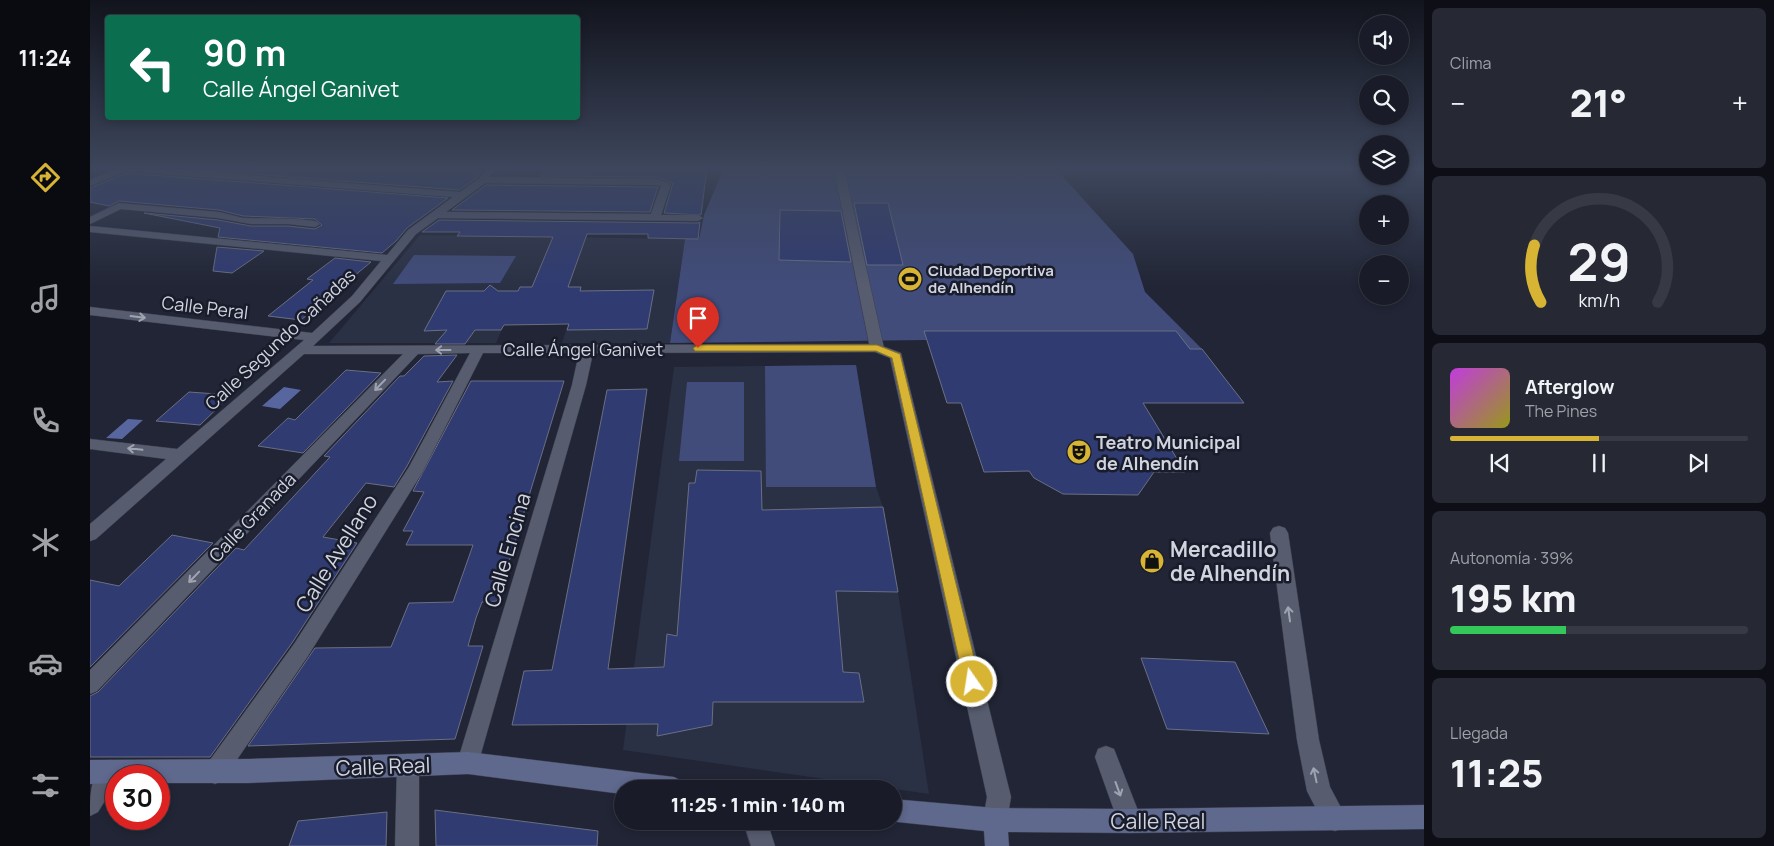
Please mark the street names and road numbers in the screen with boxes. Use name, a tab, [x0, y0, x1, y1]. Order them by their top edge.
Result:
street label: Calle Segundo Cañadas	[200, 263, 360, 415]
street label: Calle Peral	[160, 290, 250, 324]
street label: Calle Ángel Ganivet	[503, 337, 663, 361]
street label: Calle Granada	[203, 467, 301, 567]
street label: Calle Avellano	[289, 489, 383, 617]
street label: Calle Encina	[477, 490, 537, 610]
street label: Calle Real	[335, 750, 431, 782]
street label: Calle Real	[1111, 807, 1205, 835]

